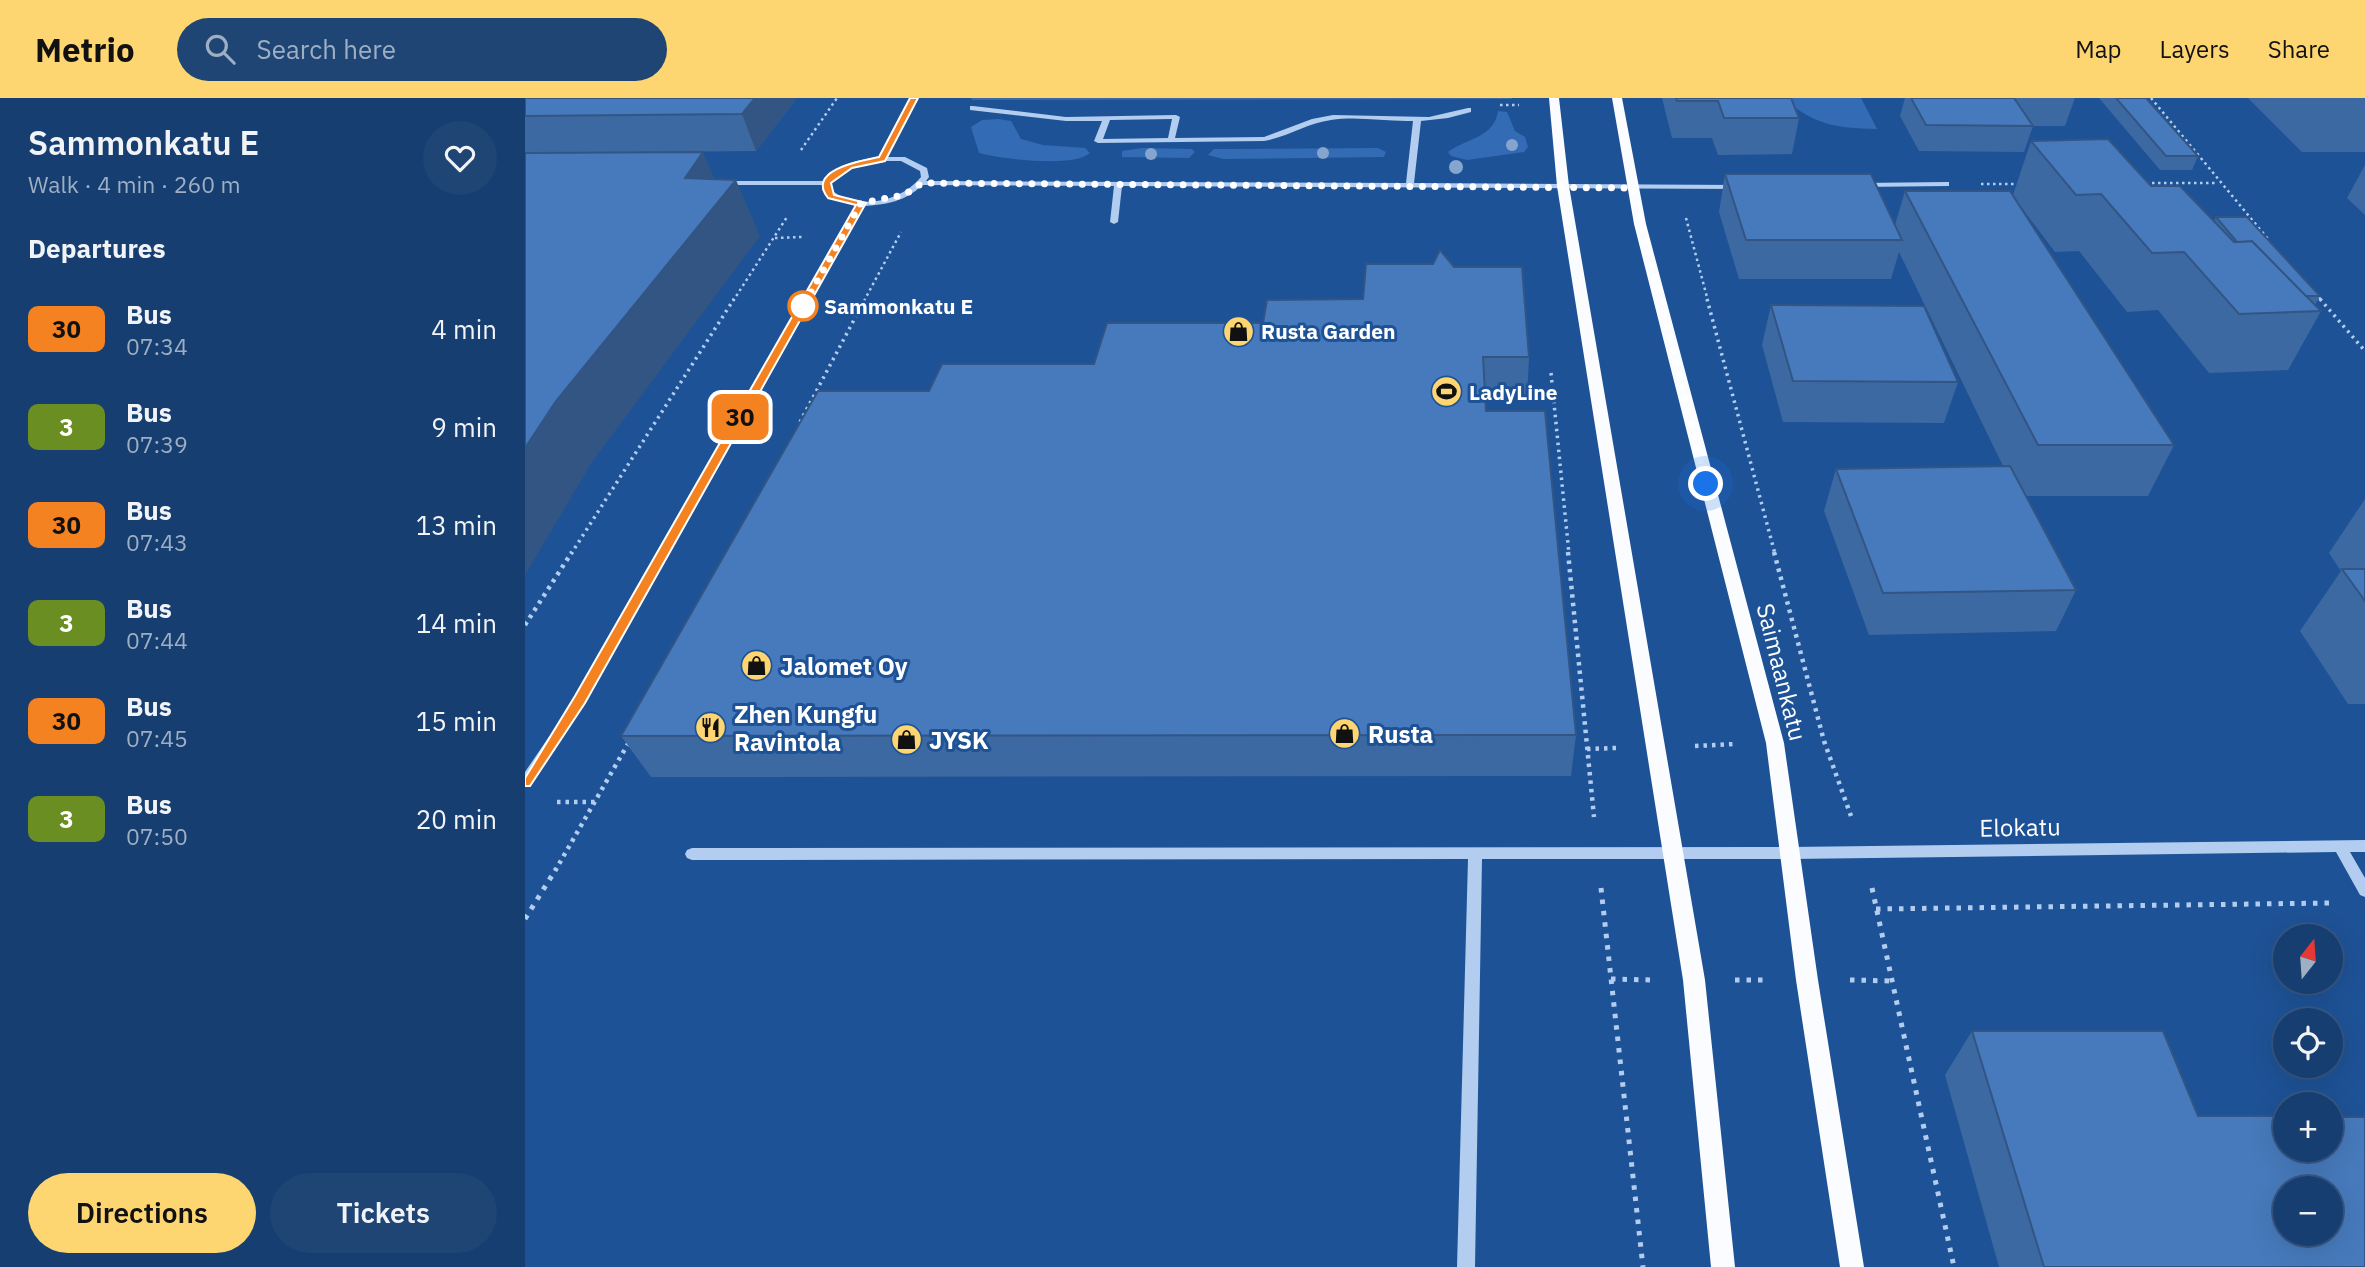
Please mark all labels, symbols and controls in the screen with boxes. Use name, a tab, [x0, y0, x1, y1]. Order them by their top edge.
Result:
search box	[177, 18, 667, 81]
text: Metrio	[35, 28, 135, 71]
icon: search	[201, 30, 239, 68]
text: Search here	[257, 32, 396, 66]
text: Map	[2075, 33, 2122, 65]
text: Layers	[2160, 33, 2230, 65]
text: Share	[2268, 33, 2330, 65]
text: Sammonkatu E	[28, 121, 259, 164]
button: heart	[423, 121, 497, 195]
text: Walk · 4 min · 260 m	[28, 169, 241, 199]
text: Departures	[28, 231, 166, 265]
marker: Sammonkatu E	[788, 291, 818, 321]
place label: Sammonkatu E	[824, 292, 973, 320]
text: Bus	[126, 297, 172, 331]
text: 4 min	[431, 312, 497, 346]
text: 30	[52, 313, 81, 345]
shop icon: Rusta Garden	[1221, 314, 1255, 348]
place label: Rusta Garden	[1261, 317, 1396, 345]
text: 07:34	[126, 331, 188, 361]
sports icon: LadyLine	[1429, 375, 1463, 409]
place label: LadyLine	[1469, 378, 1558, 406]
line badge: 30	[709, 394, 771, 440]
text: Bus	[126, 395, 172, 429]
text: 30	[726, 401, 754, 433]
text: 9 min	[431, 410, 497, 444]
text: 3	[59, 411, 74, 443]
text: 07:39	[126, 429, 188, 459]
your location	[1688, 466, 1723, 501]
text: Bus	[126, 493, 172, 527]
text: 13 min	[416, 508, 497, 542]
text: 30	[52, 509, 81, 541]
text: 07:43	[126, 527, 188, 557]
text: Bus	[126, 591, 172, 625]
street label: Saimaankatu	[1749, 600, 1815, 744]
text: 14 min	[416, 606, 497, 640]
text: 3	[59, 607, 74, 639]
text: 07:44	[126, 625, 188, 655]
shop icon: Jalomet Oy	[740, 649, 774, 683]
place label: Jalomet Oy	[780, 650, 908, 682]
text: Bus	[126, 689, 172, 723]
place label: Zhen Kungfu Ravintola	[734, 698, 877, 758]
text: 15 min	[416, 704, 497, 738]
text: 30	[52, 705, 81, 737]
restaurant icon: Zhen Kungfu Ravintola	[694, 711, 728, 745]
shop icon: Rusta	[1328, 717, 1362, 751]
place label: Rusta	[1368, 718, 1433, 750]
text: 07:45	[126, 723, 188, 753]
shop icon: JYSK	[889, 723, 923, 757]
place label: JYSK	[929, 724, 989, 756]
text: Bus	[126, 787, 172, 821]
text: 20 min	[416, 802, 497, 836]
text: 3	[59, 803, 74, 835]
street label: Elokatu	[1979, 810, 2061, 844]
text: 07:50	[126, 821, 188, 851]
north arrow	[2273, 924, 2343, 994]
map controls	[2273, 924, 2343, 1246]
button: locate	[2273, 1008, 2343, 1078]
button: +	[2273, 1092, 2343, 1162]
button: Directions	[28, 1173, 256, 1253]
button: Tickets	[270, 1173, 497, 1253]
button: −	[2273, 1176, 2343, 1246]

